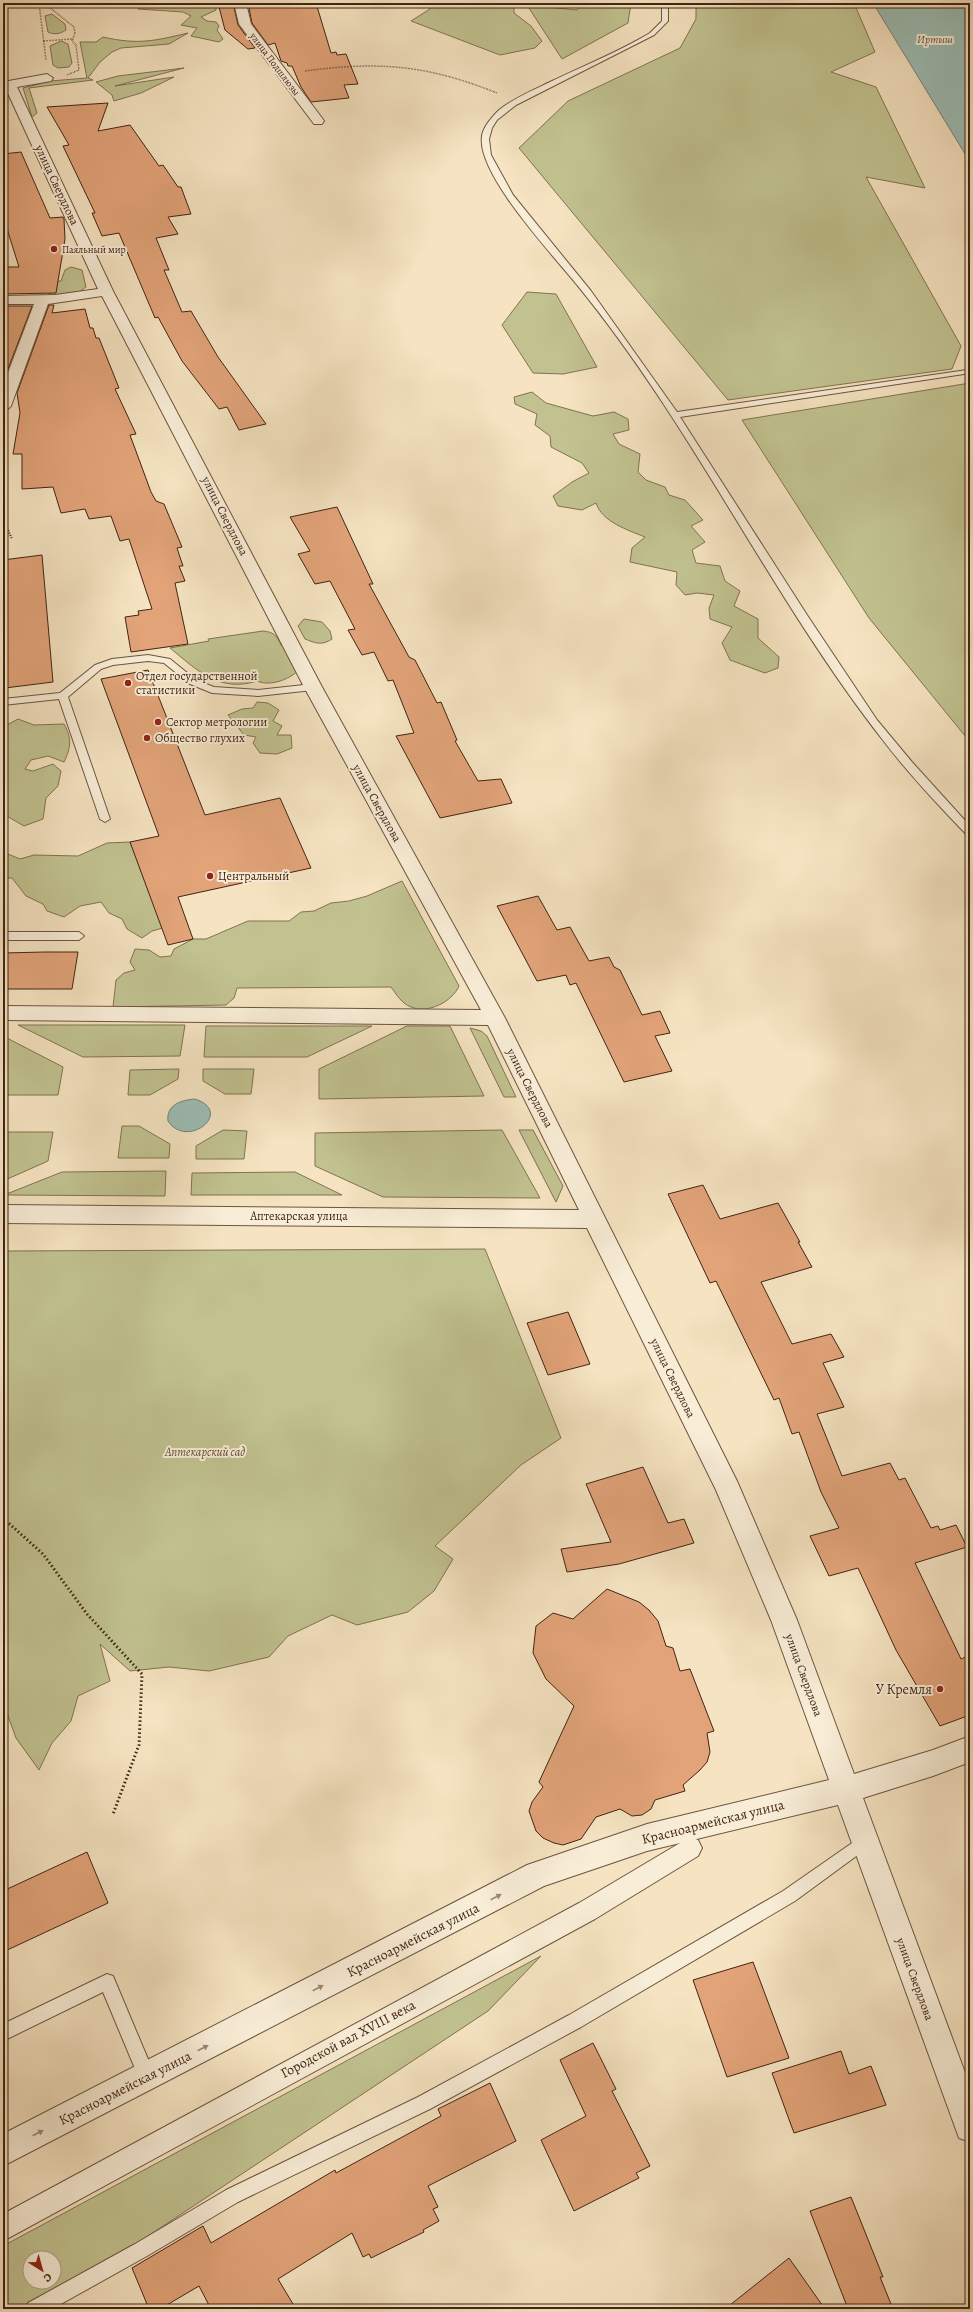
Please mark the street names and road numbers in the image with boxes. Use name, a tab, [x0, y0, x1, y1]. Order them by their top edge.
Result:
street label: улица Подшлюзы	[246, 29, 303, 98]
street label: улица Свердлова	[31, 141, 83, 228]
street label: улица Свердлова	[198, 473, 252, 559]
street label: улица Свердлова	[348, 760, 405, 845]
street label: улица Свердлова	[503, 1045, 557, 1131]
street label: Аптекарская улица	[249, 1208, 348, 1224]
street label: улица Свердлова	[646, 1335, 699, 1421]
street label: улица Свердлова	[781, 1630, 827, 1719]
street label: Красноармейская улица	[640, 1795, 787, 1849]
street label: Красноармейская улица	[343, 1898, 483, 1982]
street label: улица Свердлова	[892, 1934, 938, 2023]
street label: Городской вал XVIII века	[277, 1995, 419, 2083]
street label: Красноармейская улица	[55, 2046, 195, 2130]

